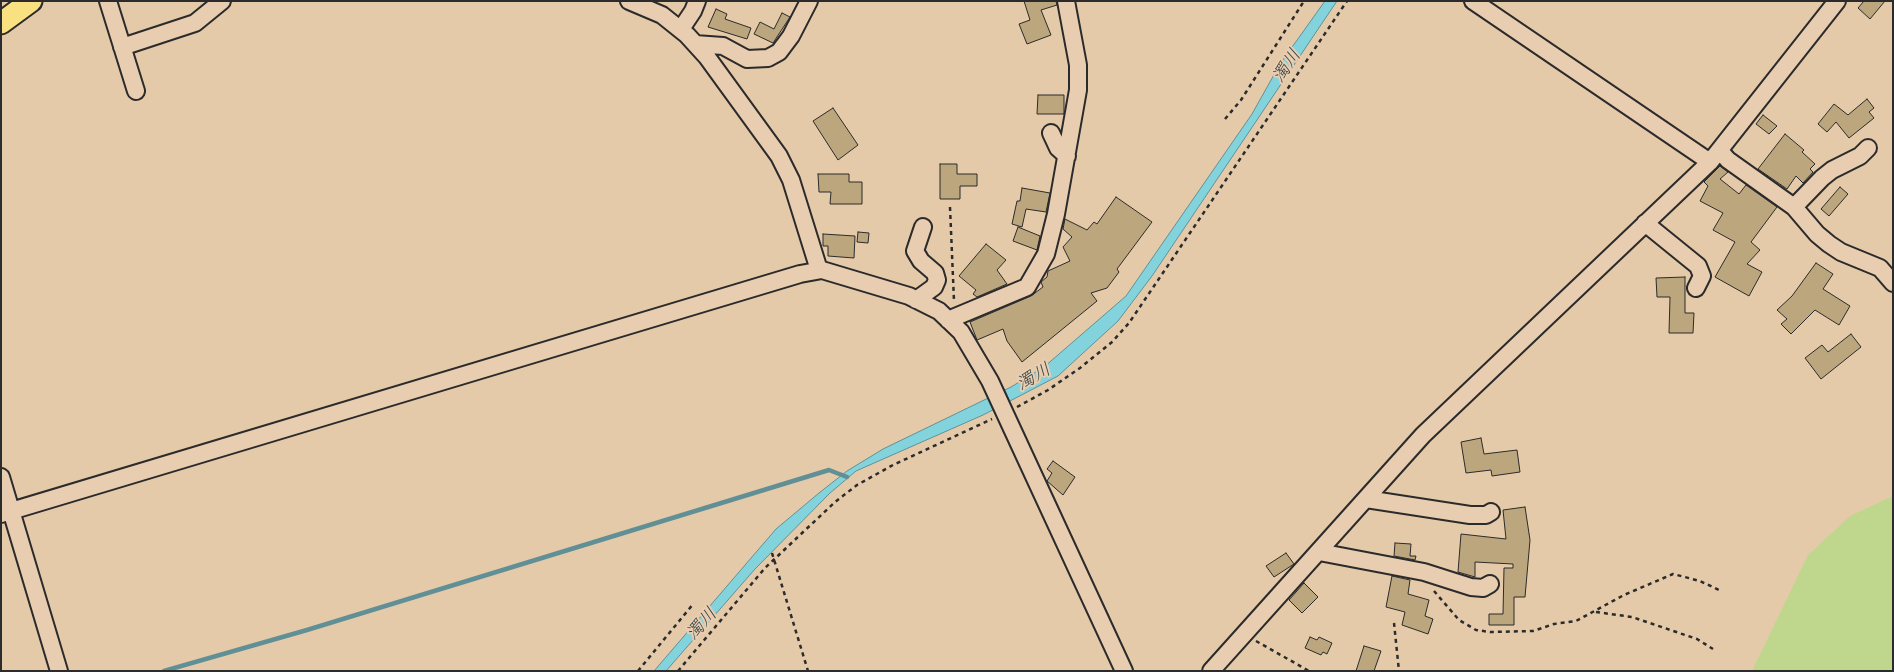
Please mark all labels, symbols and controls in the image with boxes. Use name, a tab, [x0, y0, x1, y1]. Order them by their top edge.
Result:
water label: 濁川	[1268, 45, 1306, 87]
water label: 濁川	[1013, 359, 1055, 395]
water label: 濁川	[682, 603, 722, 645]

